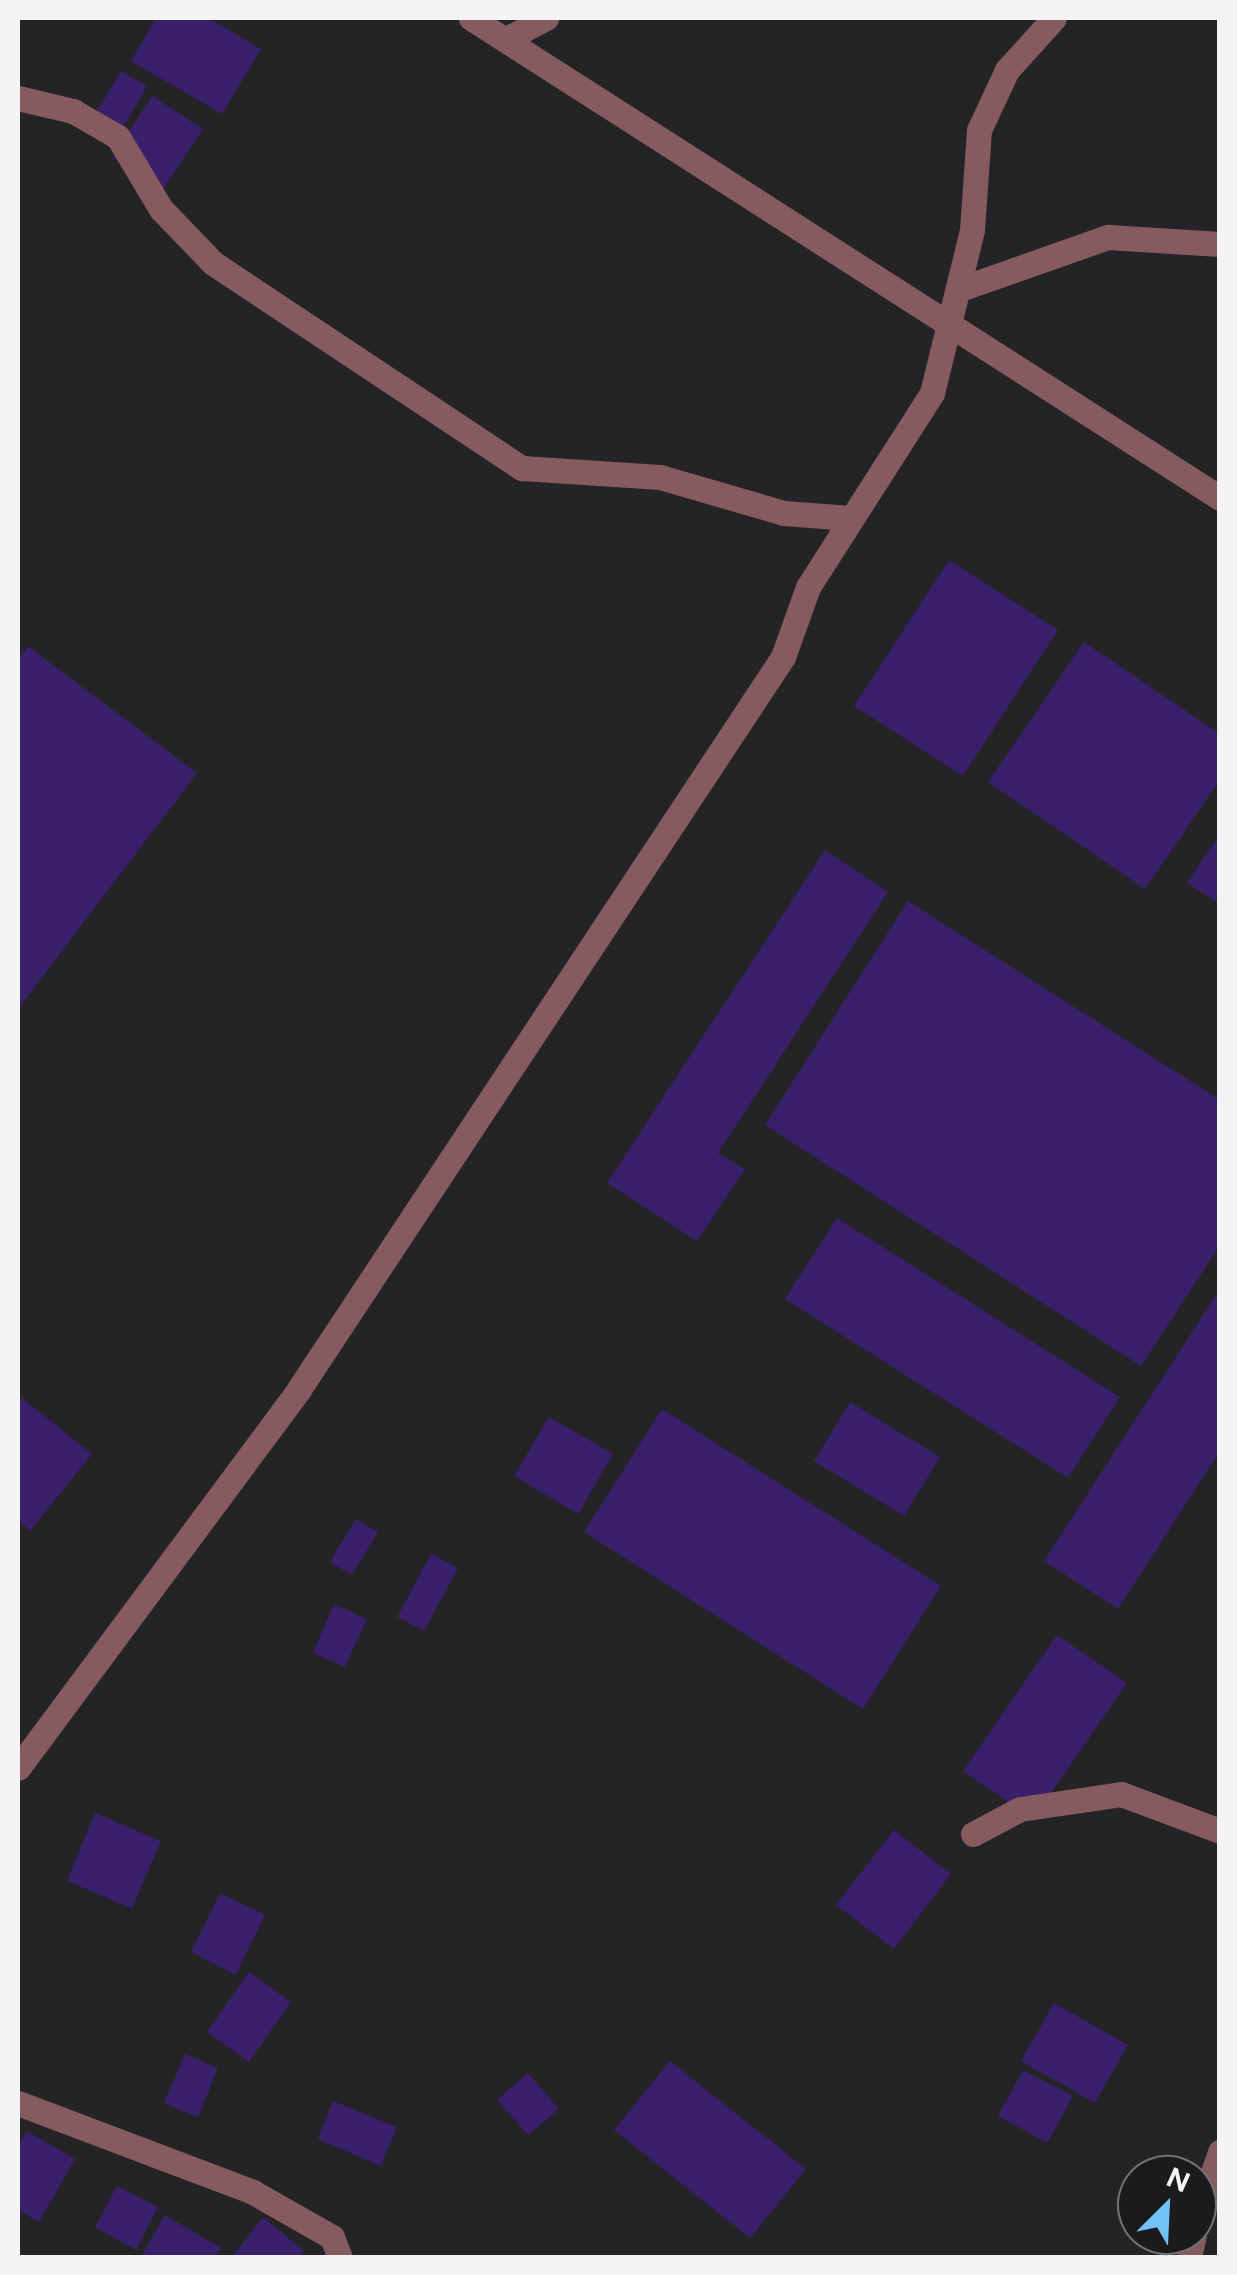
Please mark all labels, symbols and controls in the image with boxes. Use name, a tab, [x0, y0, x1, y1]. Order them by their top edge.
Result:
north arrow	[1117, 2155, 1217, 2255]
text: N	[1162, 2159, 1195, 2199]

